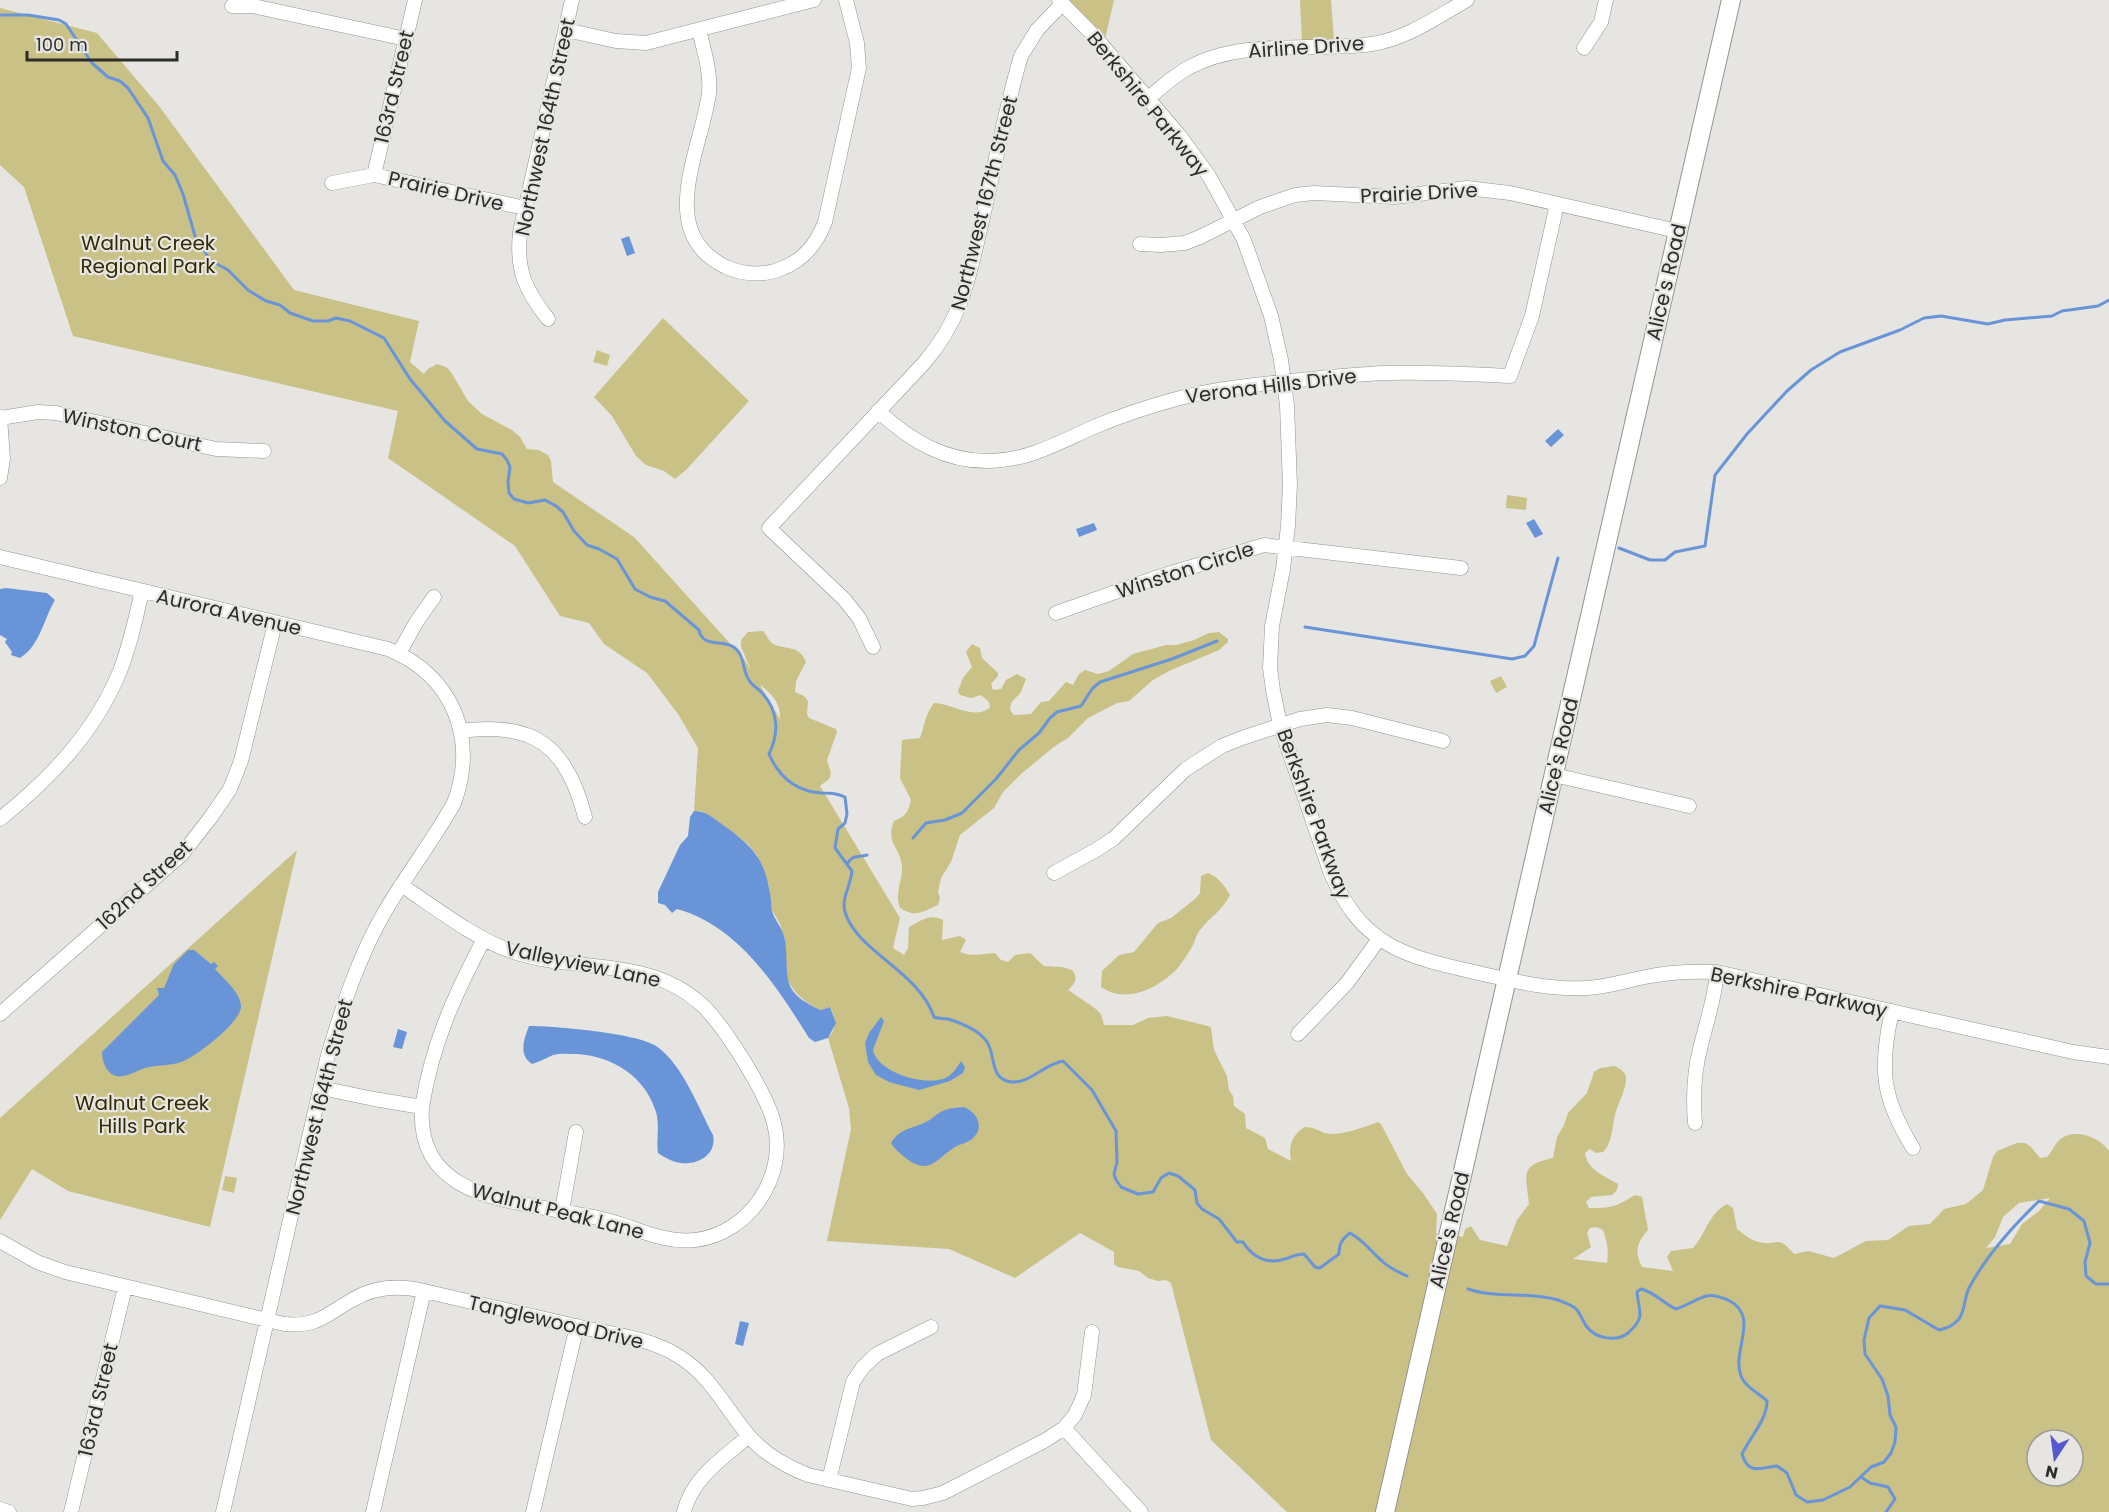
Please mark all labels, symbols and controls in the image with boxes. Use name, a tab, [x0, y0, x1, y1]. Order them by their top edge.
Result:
street label: Northwest 164th Street	[508, 16, 582, 238]
scale bar	[27, 24, 177, 62]
street label: Berkshire Parkway	[1081, 25, 1215, 183]
street label: 163rd Street	[367, 27, 421, 147]
street label: Airline Drive	[1247, 29, 1365, 65]
text: 100 m	[36, 32, 88, 57]
street label: Northwest 167th Street	[944, 93, 1024, 313]
street label: Prairie Drive	[385, 164, 507, 218]
street label: Prairie Drive	[1359, 176, 1479, 210]
street label: Alice's Road	[1639, 221, 1693, 343]
park label: Walnut Creek Regional Park	[80, 229, 216, 280]
street label: Verona Hills Drive	[1184, 362, 1358, 410]
street label: Winston Court	[60, 402, 204, 458]
street label: Winston Circle	[1113, 535, 1257, 605]
street label: Aurora Avenue	[154, 582, 304, 642]
street label: Alice's Road	[1531, 695, 1585, 817]
street label: Berkshire Parkway	[1270, 725, 1358, 903]
street label: 162nd Street	[90, 834, 198, 936]
street label: Valleyview Lane	[503, 934, 663, 994]
street label: Berkshire Parkway	[1708, 960, 1890, 1024]
street label: Northwest 164th Street	[279, 996, 359, 1218]
park label: Walnut Creek Hills Park	[75, 1089, 210, 1140]
street label: Alice's Road	[1422, 1169, 1476, 1291]
street label: Walnut Peak Lane	[469, 1176, 647, 1246]
street label: Tanglewood Drive	[466, 1288, 646, 1356]
street label: 163rd Street	[71, 1340, 125, 1460]
north arrow	[2025, 1428, 2085, 1488]
text: N	[2043, 1460, 2060, 1485]

